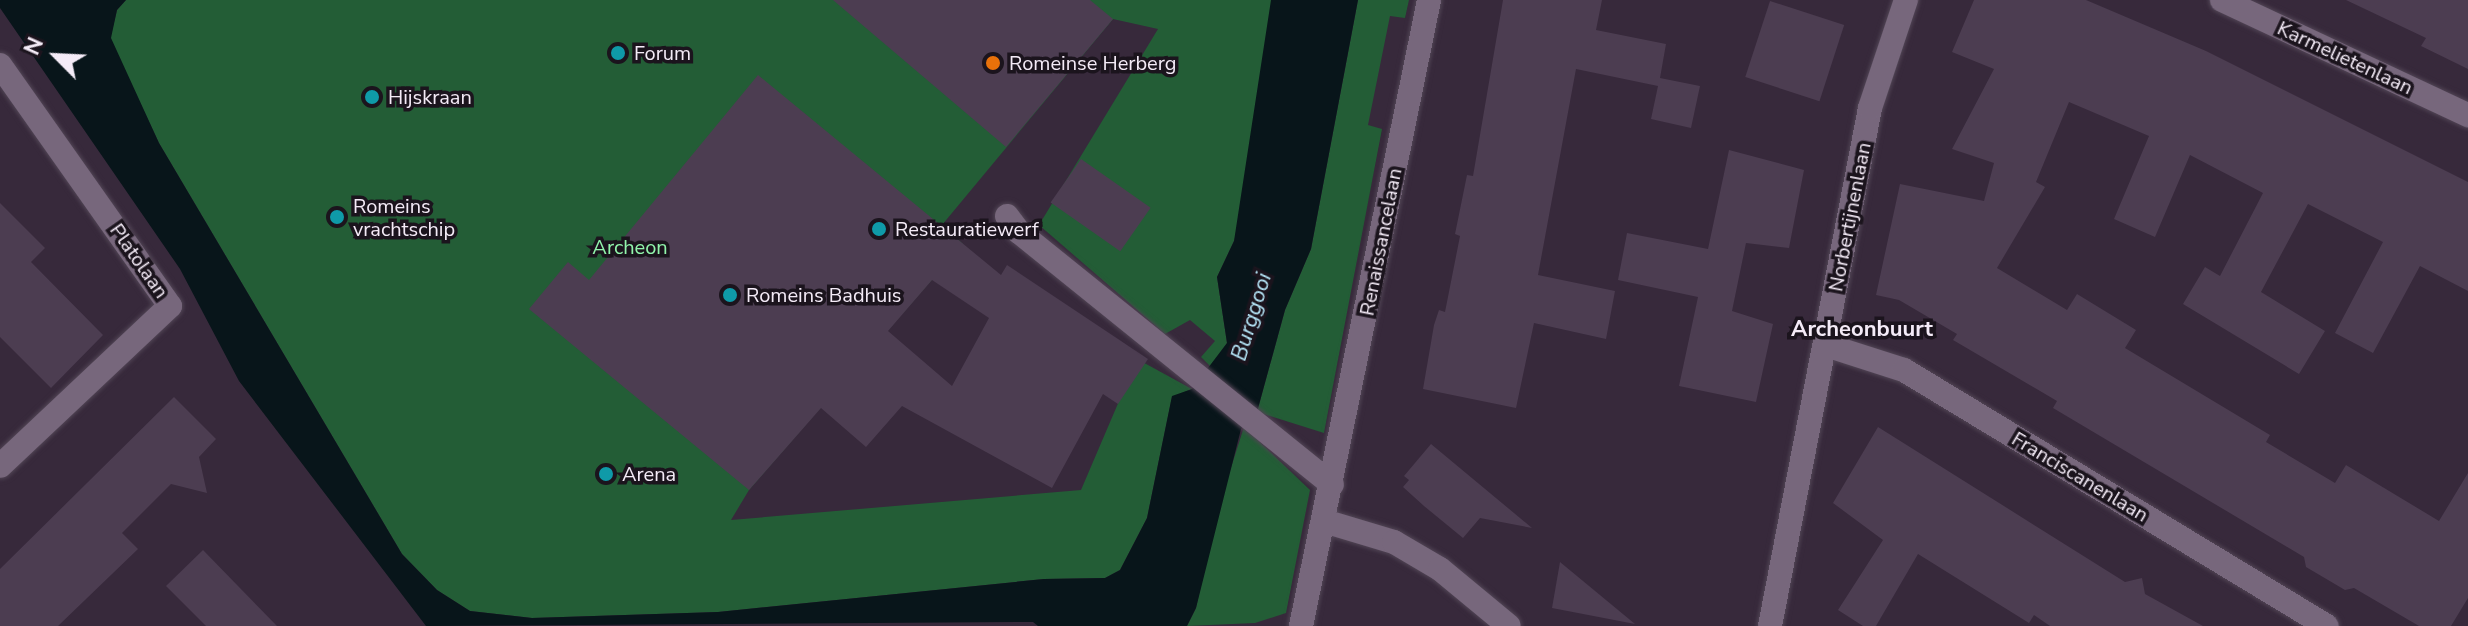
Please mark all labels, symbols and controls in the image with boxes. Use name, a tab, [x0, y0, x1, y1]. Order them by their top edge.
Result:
north arrow	[16, 16, 96, 96]
street label: Karmelietenlaan	[2273, 16, 2417, 100]
text: N	[17, 33, 51, 60]
place label: Forum	[634, 41, 691, 65]
marker: Forum	[609, 44, 627, 62]
place label: Romeinse Herberg	[1009, 51, 1177, 75]
marker: Romeinse Herberg	[984, 54, 1002, 72]
place label: Hijskraan	[388, 85, 472, 109]
marker: Hijskraan	[363, 88, 381, 106]
street label: Norbertijnenlaan	[1824, 140, 1876, 294]
street label: Renaissancelaan	[1355, 166, 1407, 318]
place label: Romeins vrachtschip	[353, 194, 455, 241]
marker: Romeins vrachtschip	[328, 208, 346, 226]
place label: Restauratiewerf	[895, 217, 1039, 241]
street label: Platolaan	[105, 219, 173, 303]
marker: Restauratiewerf	[870, 220, 888, 238]
park label: Archeon	[592, 235, 668, 259]
water label: Burggooi	[1226, 270, 1278, 364]
place label: Romeins Badhuis	[746, 283, 901, 307]
marker: Romeins Badhuis	[721, 286, 739, 304]
district label: Archeonbuurt	[1791, 317, 1933, 343]
street label: Franciscanenlaan	[2007, 427, 2153, 527]
place label: Arena	[622, 462, 676, 486]
marker: Arena	[597, 465, 615, 483]

